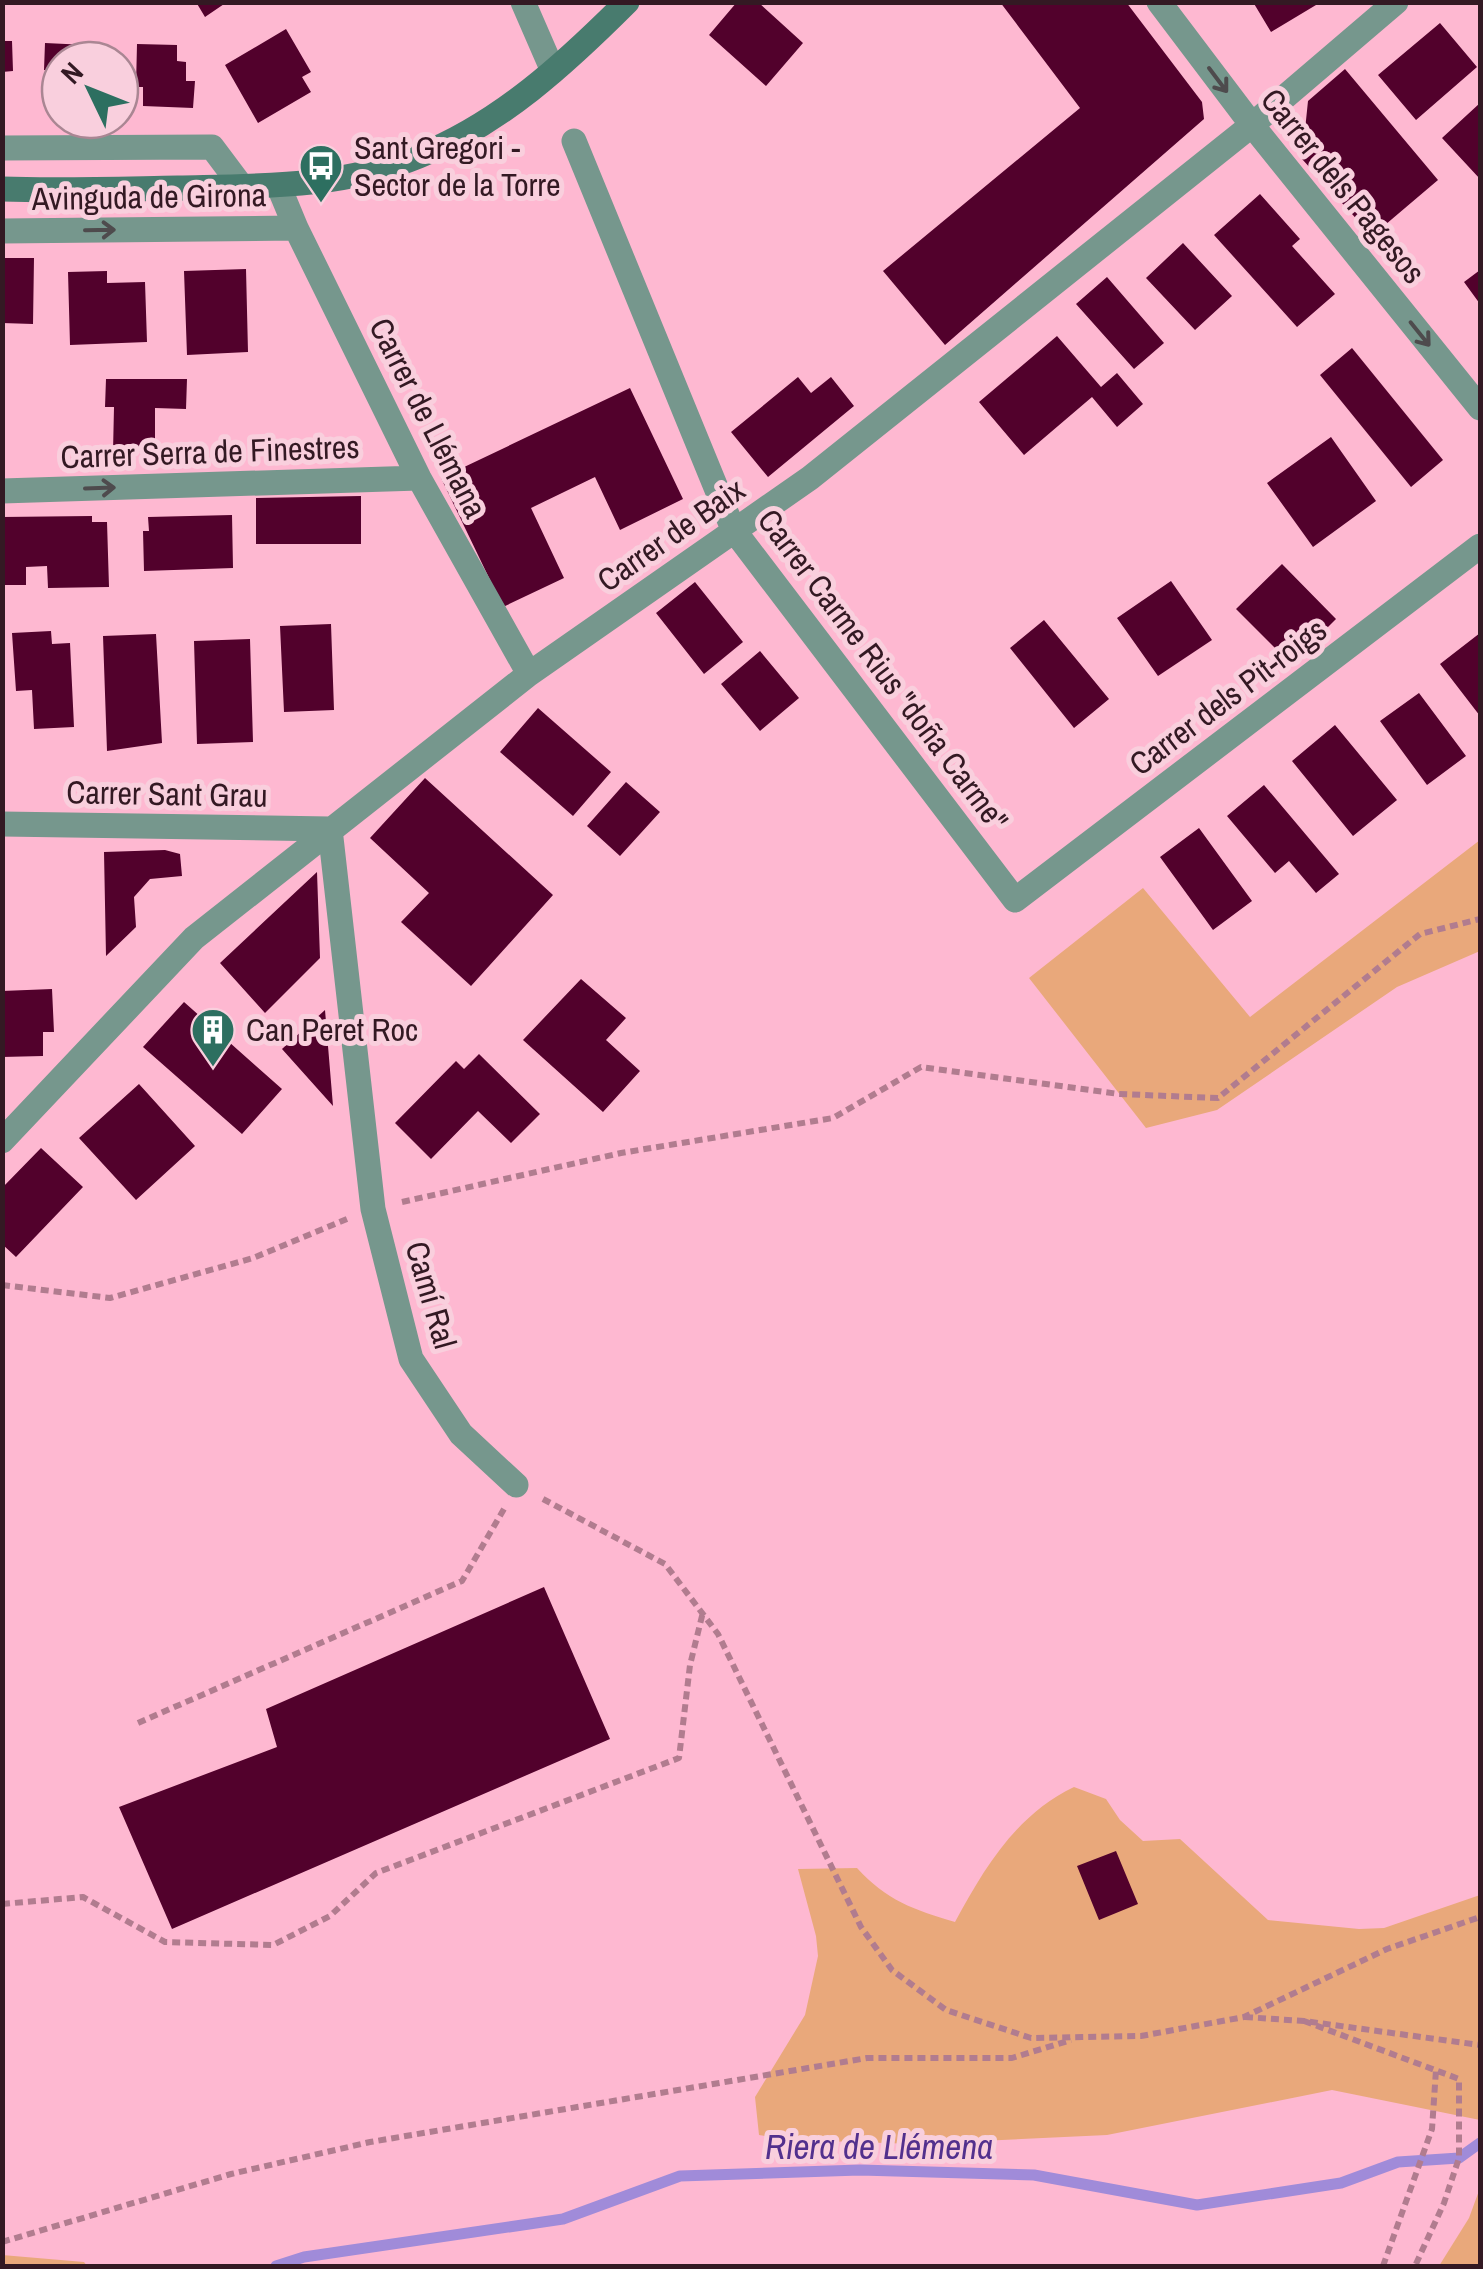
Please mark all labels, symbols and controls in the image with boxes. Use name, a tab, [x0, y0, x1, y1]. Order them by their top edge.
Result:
north arrow	[40, 40, 140, 140]
text: N	[52, 54, 91, 92]
one-way arrow	[1207, 66, 1228, 93]
street label: Carrer dels Pagesos	[1251, 79, 1435, 292]
place label: Sant Gregori - Sector de la Torre	[354, 126, 561, 206]
bus stop icon: Sant Gregori - Sector de la Torre	[298, 143, 344, 204]
street label: Avinguda de Girona	[30, 173, 267, 220]
one-way arrow	[82, 220, 115, 240]
street label: Carrer de Llémana	[360, 311, 497, 525]
one-way arrow	[1409, 320, 1430, 347]
street label: Carrer Serra de Finestres	[60, 425, 360, 478]
street label: Carrer de Baix	[588, 468, 753, 601]
one-way arrow	[83, 478, 115, 497]
street label: Carrer Carme Rius "doña Carme"	[748, 500, 1018, 839]
street label: Carrer dels Pit-roigs	[1120, 608, 1335, 785]
street label: Carrer Sant Grau	[66, 770, 268, 817]
building icon: Can Peret Roc	[190, 1007, 236, 1068]
place label: Can Peret Roc	[246, 1008, 418, 1051]
street label: Camí Ral	[396, 1236, 467, 1353]
water label: Riera de Llémena	[765, 2123, 993, 2170]

